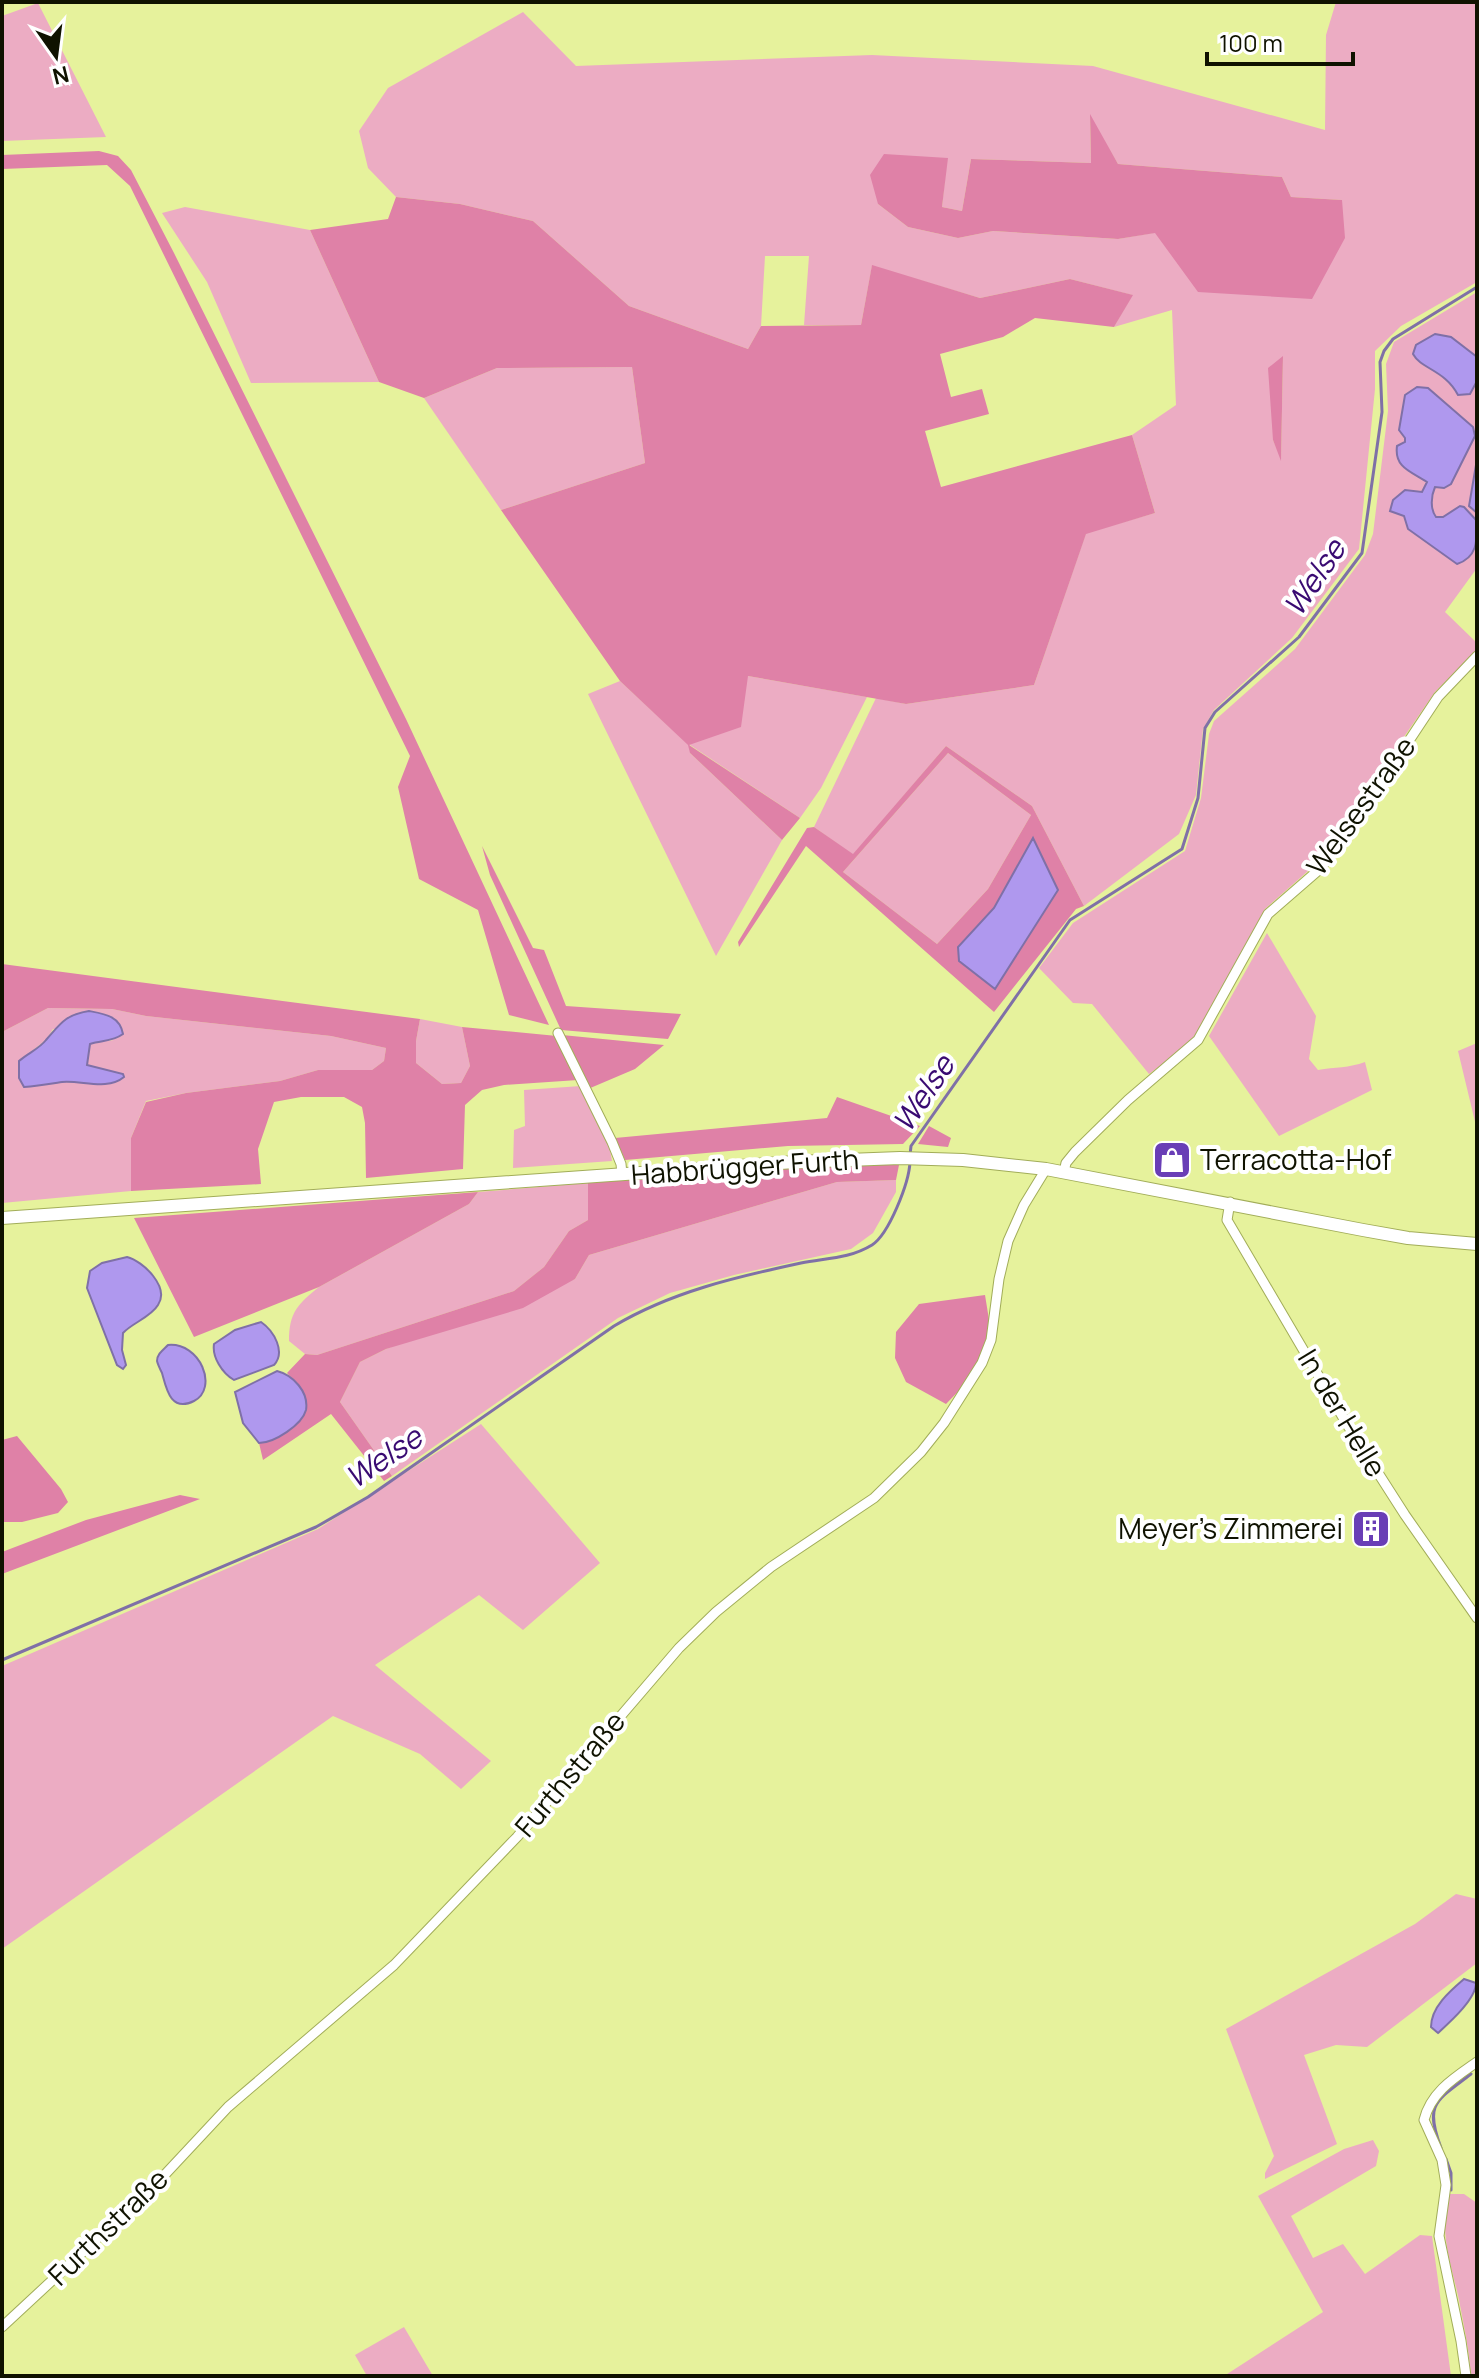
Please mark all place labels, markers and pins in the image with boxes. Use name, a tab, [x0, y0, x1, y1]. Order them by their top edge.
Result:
shop icon: Terracotta-Hof	[1151, 1139, 1193, 1181]
place label: Terracotta-Hof	[1200, 1140, 1391, 1178]
building icon: Meyer's Zimmerei	[1350, 1508, 1392, 1550]
place label: Meyer's Zimmerei	[1118, 1509, 1343, 1547]

